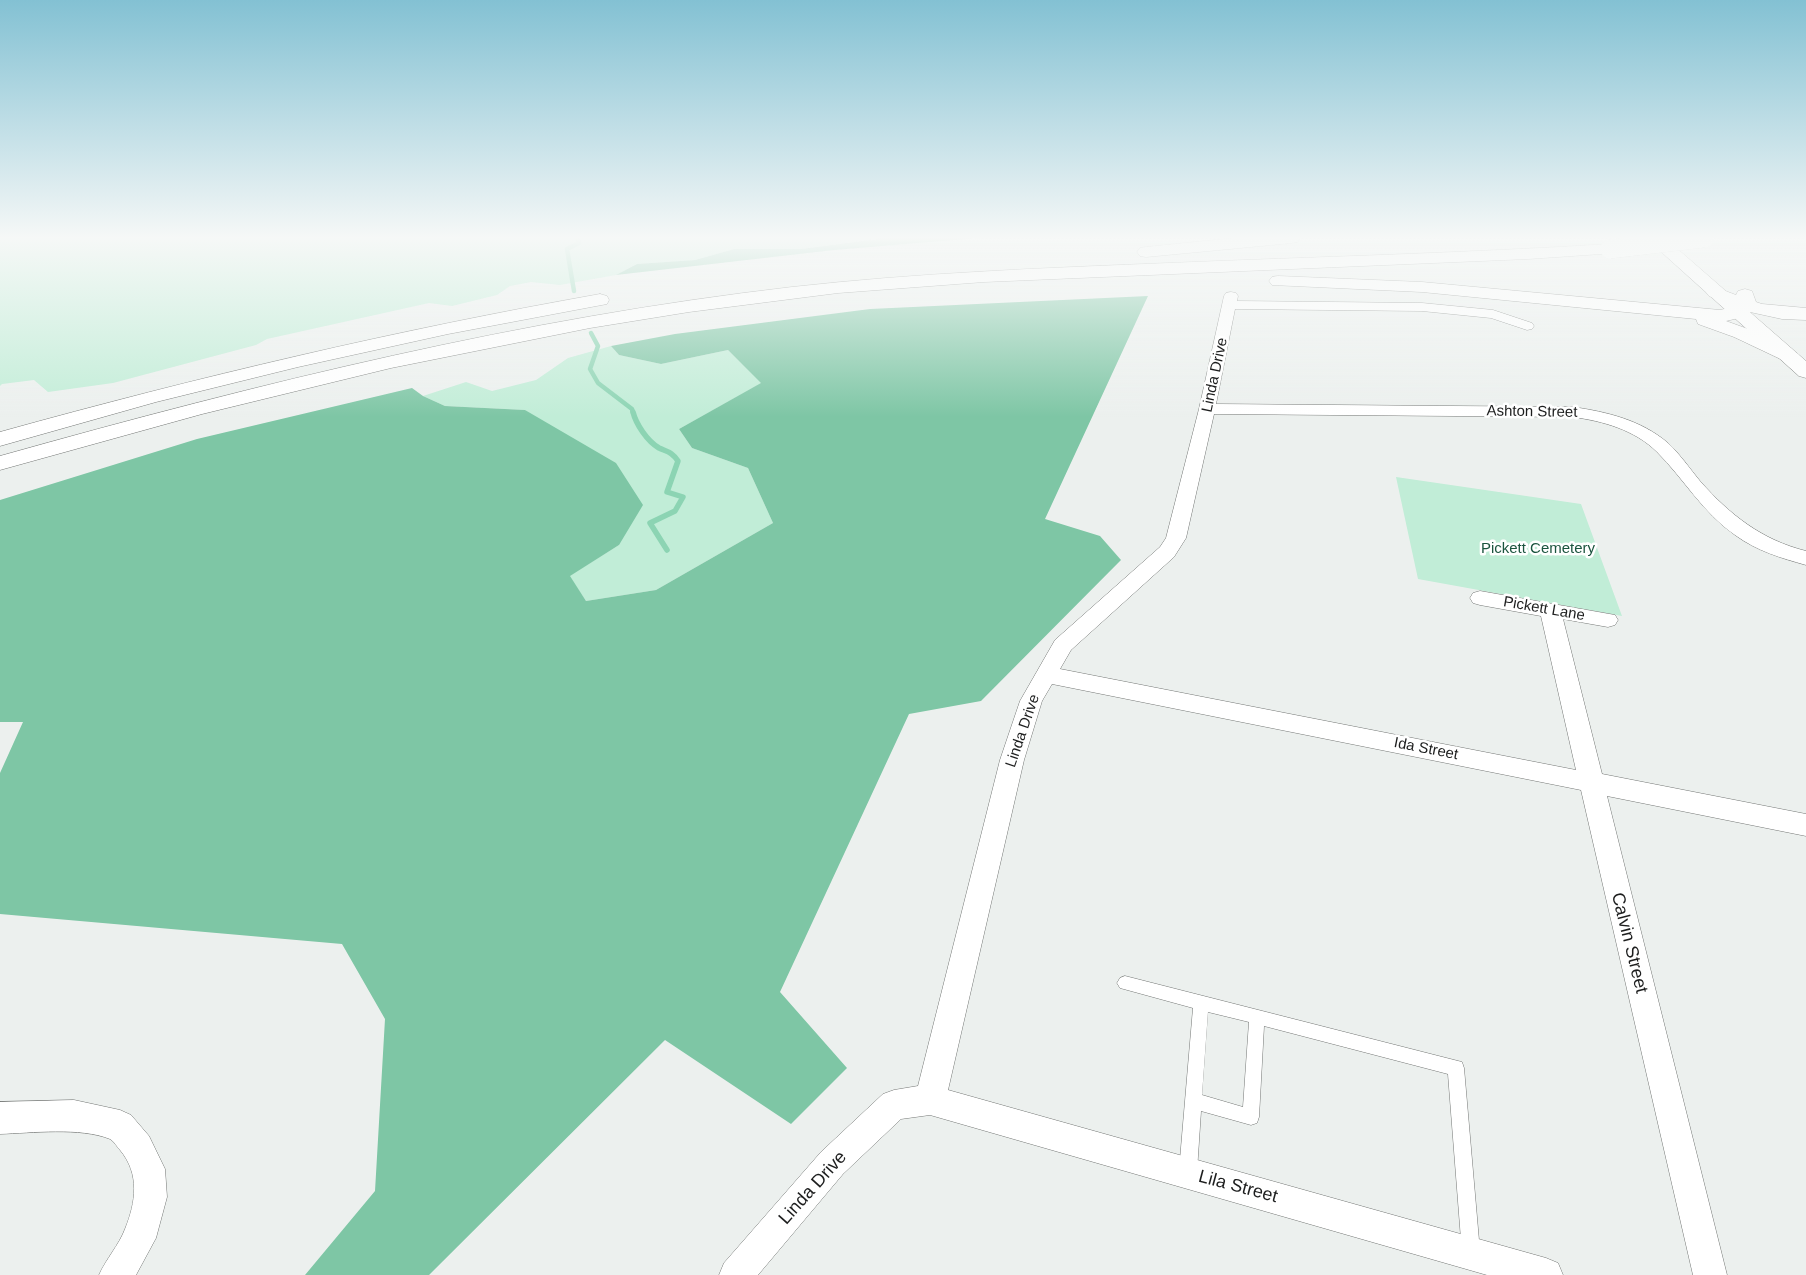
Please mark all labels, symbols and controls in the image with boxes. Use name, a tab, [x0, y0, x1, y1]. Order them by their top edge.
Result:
street label: Linda Drive	[1198, 336, 1232, 414]
street label: Ashton Street	[1486, 402, 1578, 422]
park label: Pickett Cemetery	[1481, 540, 1595, 558]
street label: Pickett Lane	[1502, 593, 1586, 625]
street label: Linda Drive	[1002, 692, 1044, 770]
street label: Ida Street	[1392, 734, 1460, 764]
street label: Calvin Street	[1606, 890, 1652, 996]
street label: Linda Drive	[775, 1147, 851, 1229]
street label: Lila Street	[1196, 1166, 1280, 1208]

